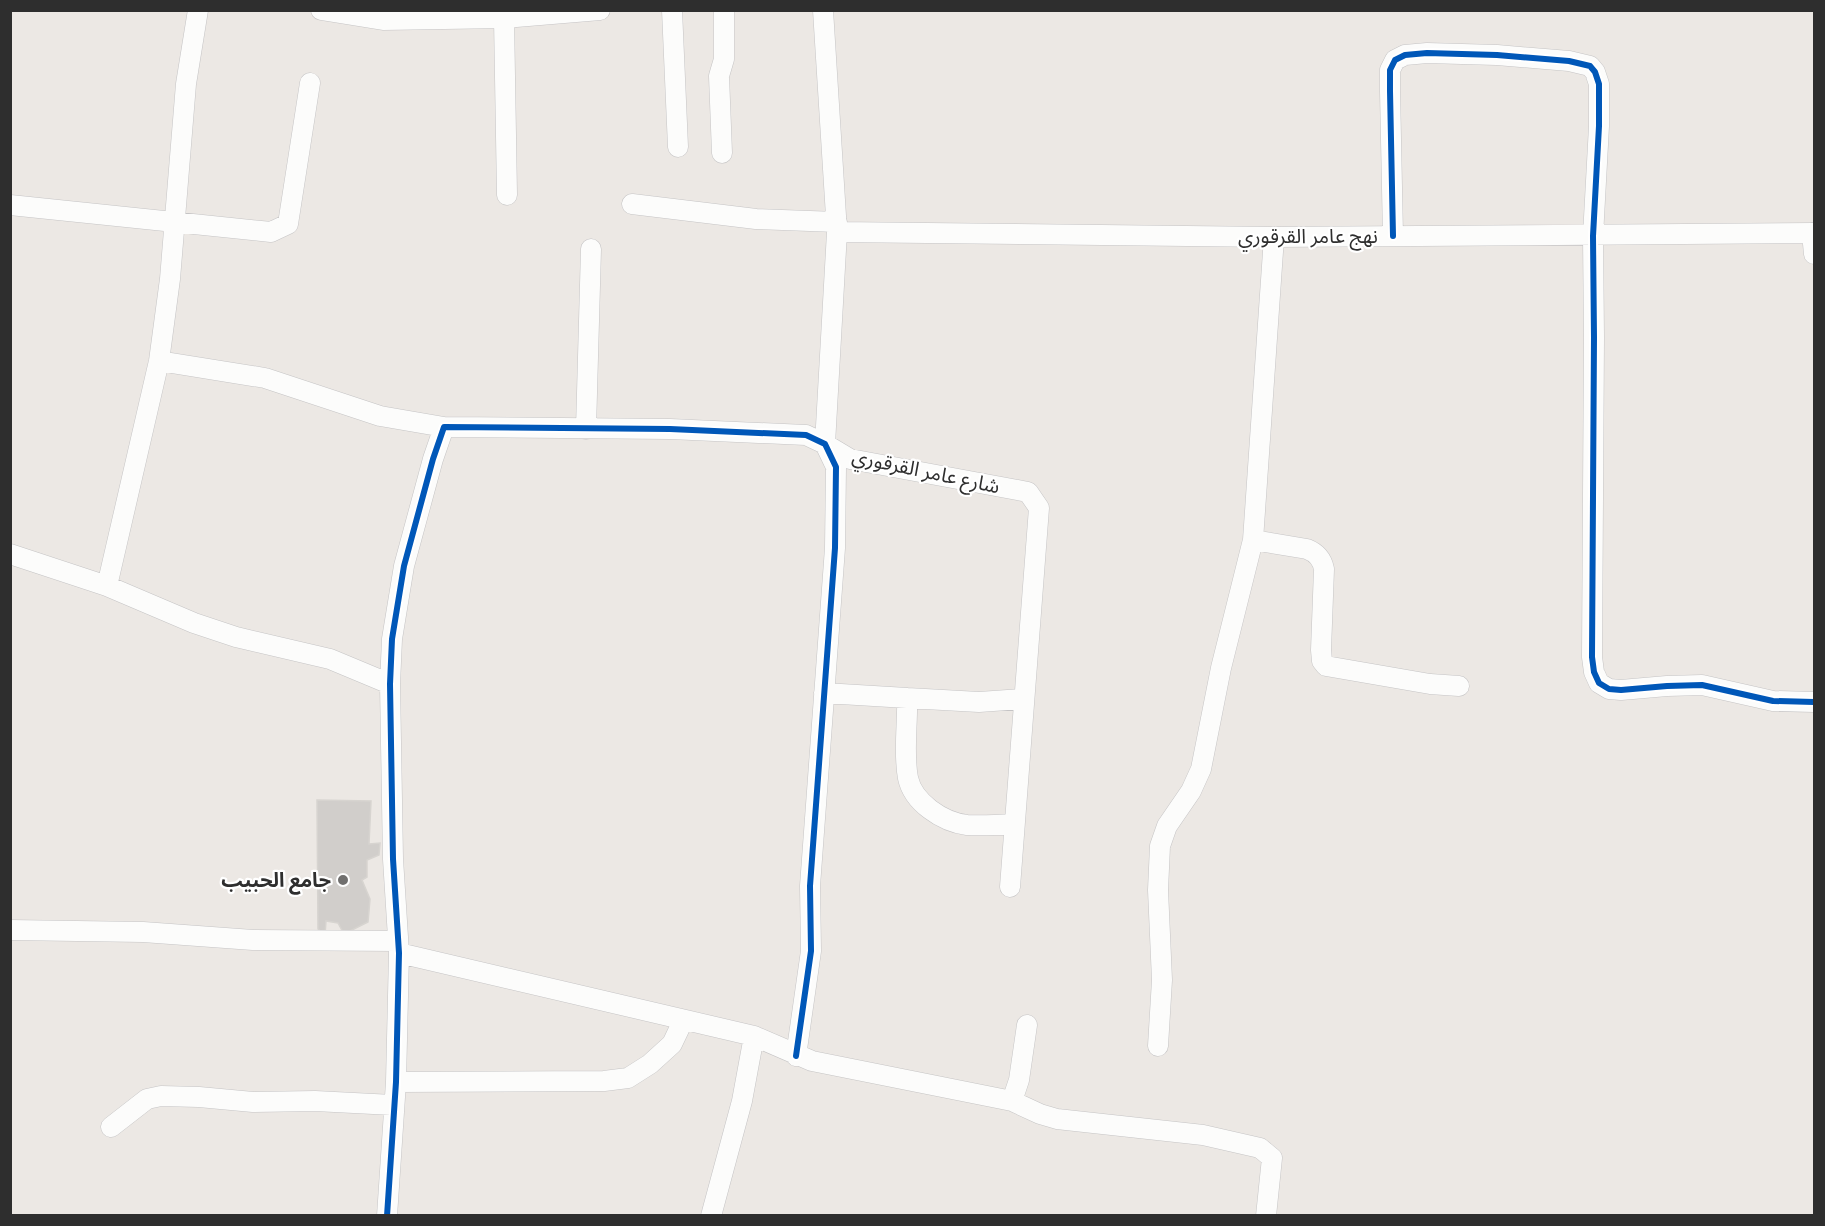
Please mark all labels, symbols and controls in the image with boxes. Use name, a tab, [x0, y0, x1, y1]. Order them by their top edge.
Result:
street label: نهج عامر القرقوري	[1238, 222, 1378, 252]
street label: شارع عامر القرقوري	[849, 442, 1003, 502]
place label: جامع الحبيب	[221, 866, 331, 895]
marker: جامع الحبيب	[336, 873, 350, 887]

